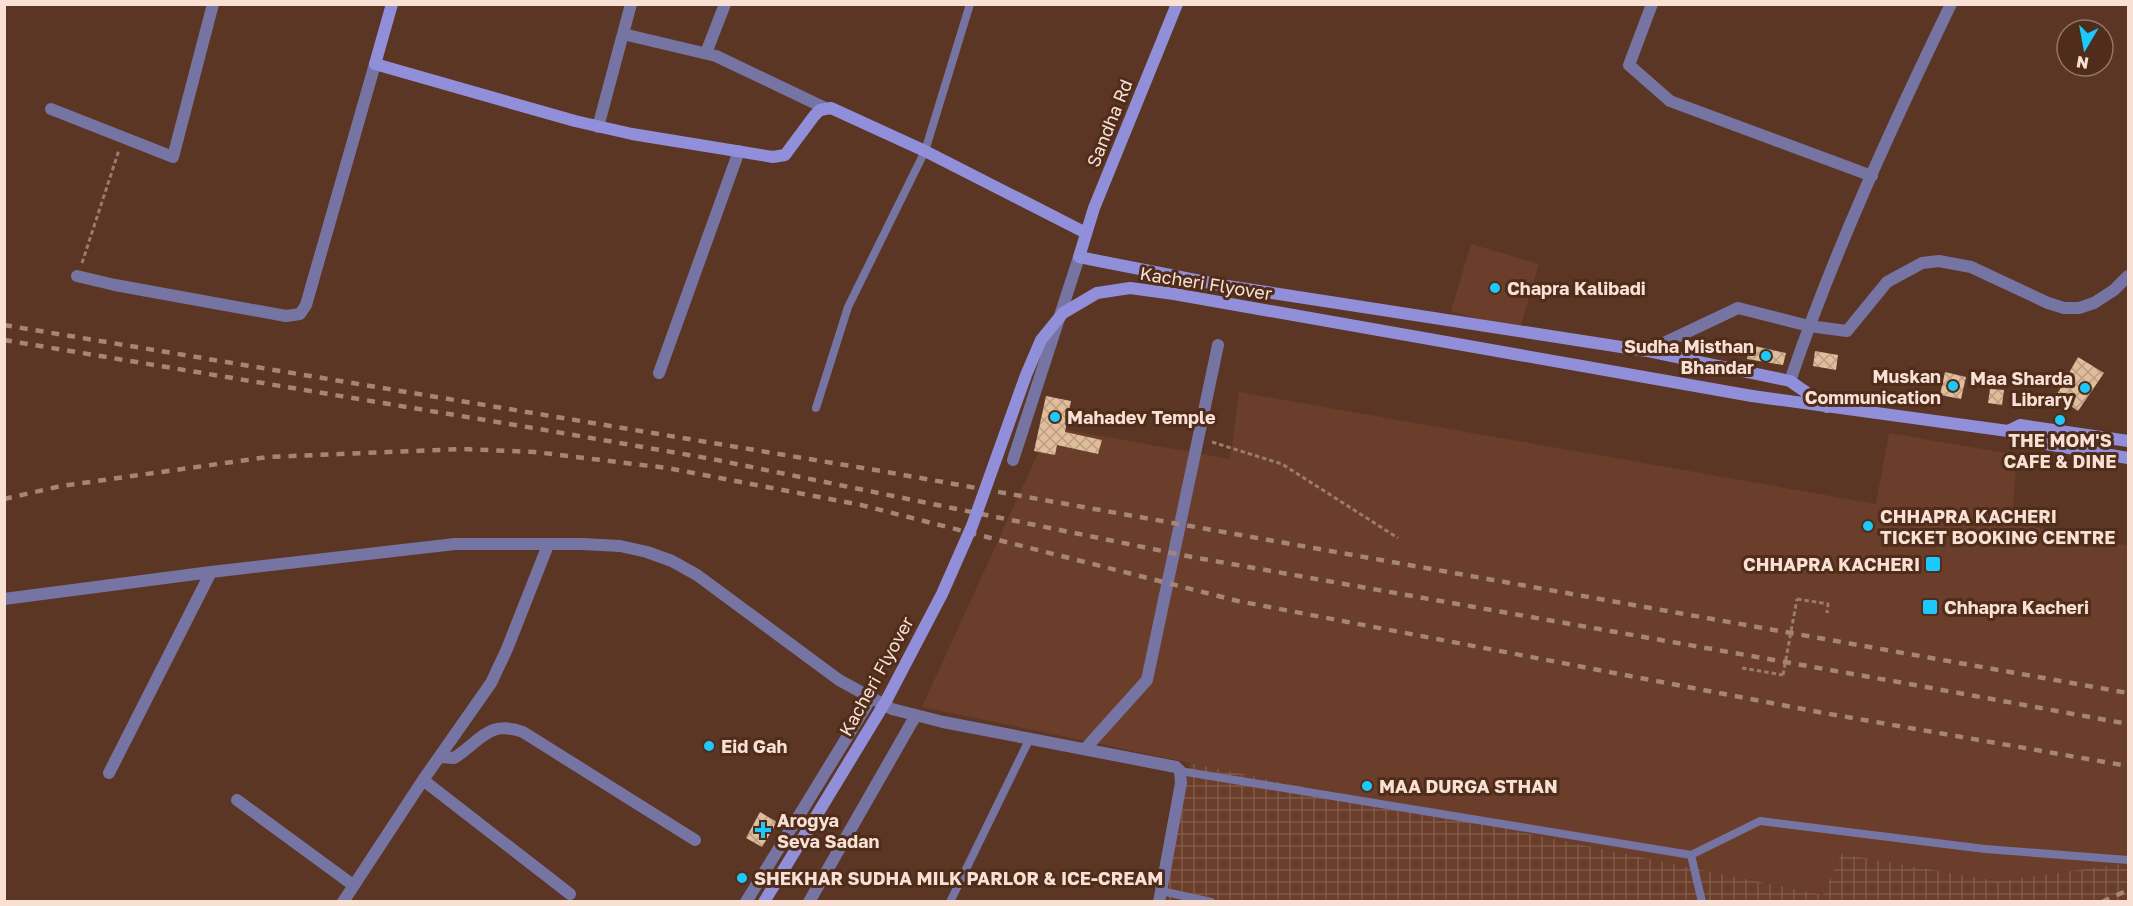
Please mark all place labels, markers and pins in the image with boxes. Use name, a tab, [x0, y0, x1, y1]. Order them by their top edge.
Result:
place label: Chapra Kalibadi	[1507, 277, 1646, 299]
marker: Chapra Kalibadi	[1488, 281, 1502, 295]
place label: Sudha Misthan Bhandar	[1624, 335, 1754, 378]
marker: Sudha Misthan Bhandar	[1759, 349, 1773, 363]
place label: Muskan Communication	[1805, 365, 1941, 408]
place label: Maa Sharda Library	[1970, 367, 2073, 410]
marker: Muskan Communication	[1946, 379, 1960, 393]
marker: Maa Sharda Library	[2078, 381, 2092, 395]
place label: Mahadev Temple	[1067, 406, 1216, 428]
marker: Mahadev Temple	[1048, 410, 1062, 424]
marker: THE MOM'S CAFE & DINE	[2053, 413, 2067, 427]
place label: THE MOM'S CAFE & DINE	[2004, 429, 2116, 472]
place label: CHHAPRA KACHERI TICKET BOOKING CENTRE	[1880, 505, 2115, 548]
marker: CHHAPRA KACHERI TICKET BOOKING CENTRE	[1861, 519, 1875, 533]
place label: CHHAPRA KACHERI	[1743, 553, 1920, 575]
marker: CHHAPRA KACHERI	[1924, 555, 1942, 573]
place label: Chhapra Kacheri	[1944, 596, 2089, 618]
marker: Chhapra Kacheri	[1921, 598, 1939, 616]
place label: Eid Gah	[721, 735, 787, 757]
marker: Eid Gah	[702, 739, 716, 753]
place label: MAA DURGA STHAN	[1379, 775, 1558, 797]
marker: MAA DURGA STHAN	[1360, 779, 1374, 793]
place label: Arogya Seva Sadan	[777, 809, 879, 852]
marker: Arogya Seva Sadan	[754, 821, 772, 839]
place label: SHEKHAR SUDHA MILK PARLOR & ICE-CREAM	[754, 867, 1163, 889]
marker: SHEKHAR SUDHA MILK PARLOR & ICE-CREAM	[735, 871, 749, 885]

